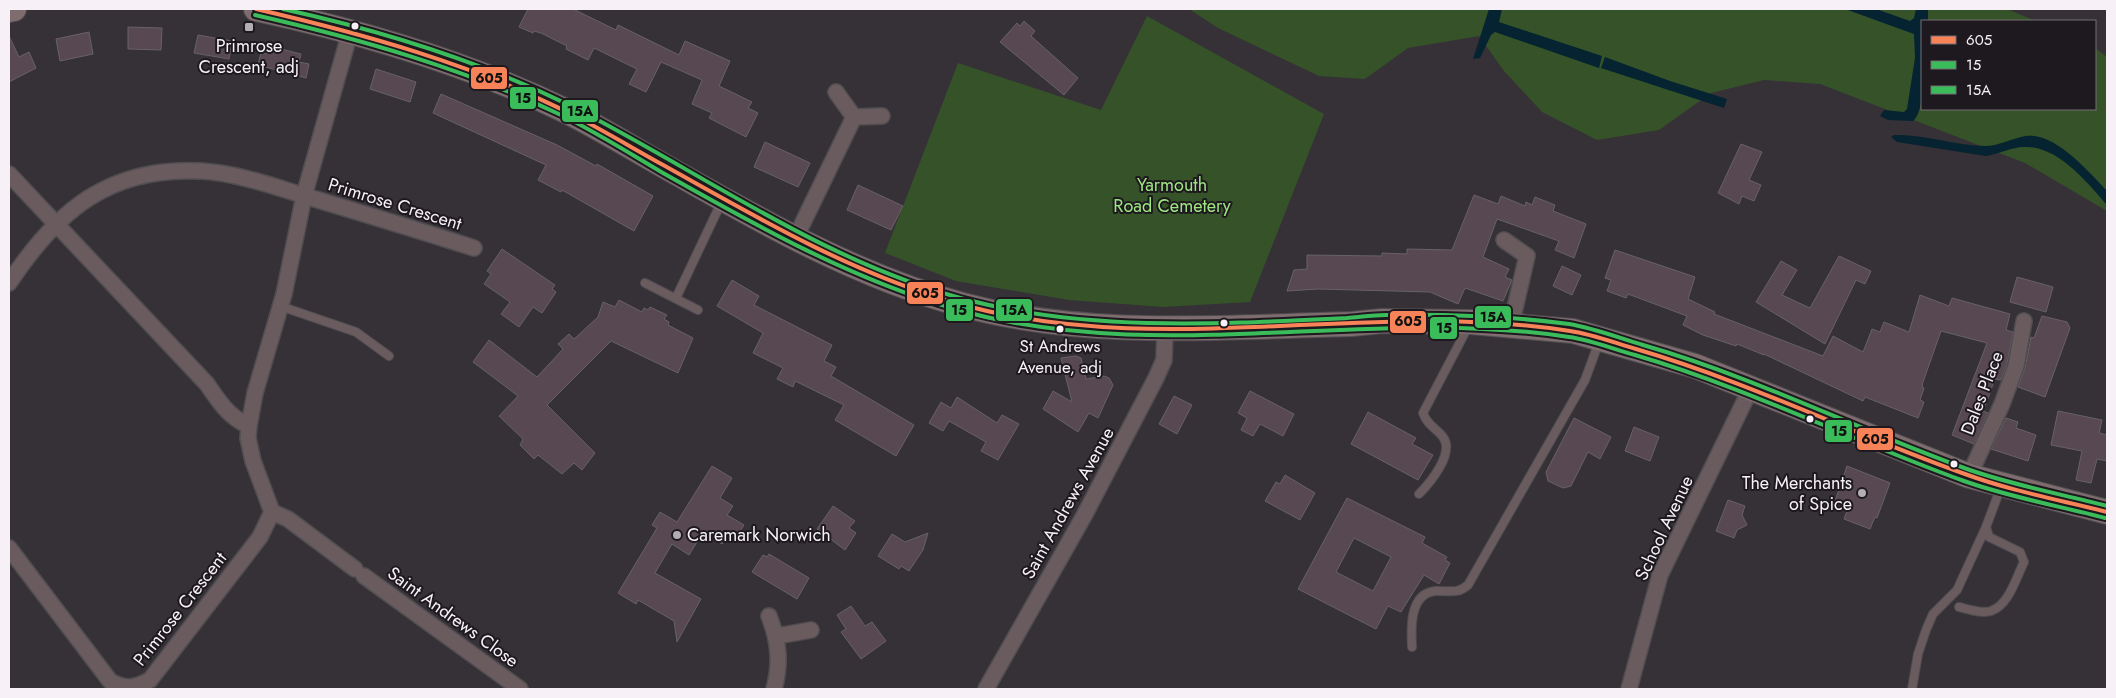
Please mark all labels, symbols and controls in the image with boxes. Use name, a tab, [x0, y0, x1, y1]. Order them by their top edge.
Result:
legend	[1921, 20, 2096, 110]
marker: Primrose Crescent, adj	[243, 21, 255, 33]
unlabelled marker	[350, 21, 360, 31]
text: 605	[1966, 29, 1992, 51]
place label: Primrose Crescent, adj	[199, 33, 299, 80]
text: 15	[1966, 54, 1981, 76]
line badge: 605	[470, 66, 508, 90]
text: 605	[475, 68, 503, 88]
text: 15A	[1966, 79, 1991, 101]
line badge: 15	[509, 86, 537, 110]
text: 15	[515, 88, 531, 108]
line badge: 15A	[561, 99, 599, 123]
text: 15A	[567, 101, 594, 121]
street label: Primrose Crescent	[325, 171, 466, 237]
park label: Yarmouth Road Cemetery	[1113, 172, 1231, 219]
line badge: 605	[906, 281, 944, 305]
text: 605	[911, 283, 939, 303]
line badge: 15	[945, 298, 974, 322]
line badge: 15A	[995, 298, 1033, 322]
text: 15	[951, 300, 967, 320]
text: 15A	[1001, 300, 1028, 320]
line badge: 15A	[1474, 305, 1512, 329]
text: 15A	[1480, 307, 1507, 327]
line badge: 605	[1389, 310, 1427, 334]
text: 605	[1394, 311, 1422, 331]
line badge: 15	[1429, 316, 1458, 340]
unlabelled marker	[1219, 318, 1229, 328]
text: 15	[1436, 318, 1452, 338]
marker: St Andrews Avenue, adj	[1055, 324, 1065, 334]
place label: St Andrews Avenue, adj	[1018, 334, 1102, 379]
street label: Dales Place	[1954, 347, 2010, 439]
unlabelled marker	[1805, 414, 1815, 424]
line badge: 15	[1824, 419, 1853, 443]
text: 15	[1831, 421, 1847, 441]
street label: Saint Andrews Avenue	[1015, 422, 1121, 584]
line badge: 605	[1856, 427, 1894, 451]
text: 605	[1861, 429, 1889, 449]
unlabelled marker	[1949, 459, 1959, 469]
place label: The Merchants of Spice	[1742, 470, 1852, 517]
street label: School Avenue	[1628, 471, 1700, 585]
marker: The Merchants of Spice	[1856, 487, 1868, 499]
place label: Caremark Norwich	[687, 522, 831, 548]
marker: Caremark Norwich	[671, 529, 683, 541]
street label: Primrose Crescent	[127, 546, 233, 672]
street label: Saint Andrews Close	[382, 560, 524, 674]

